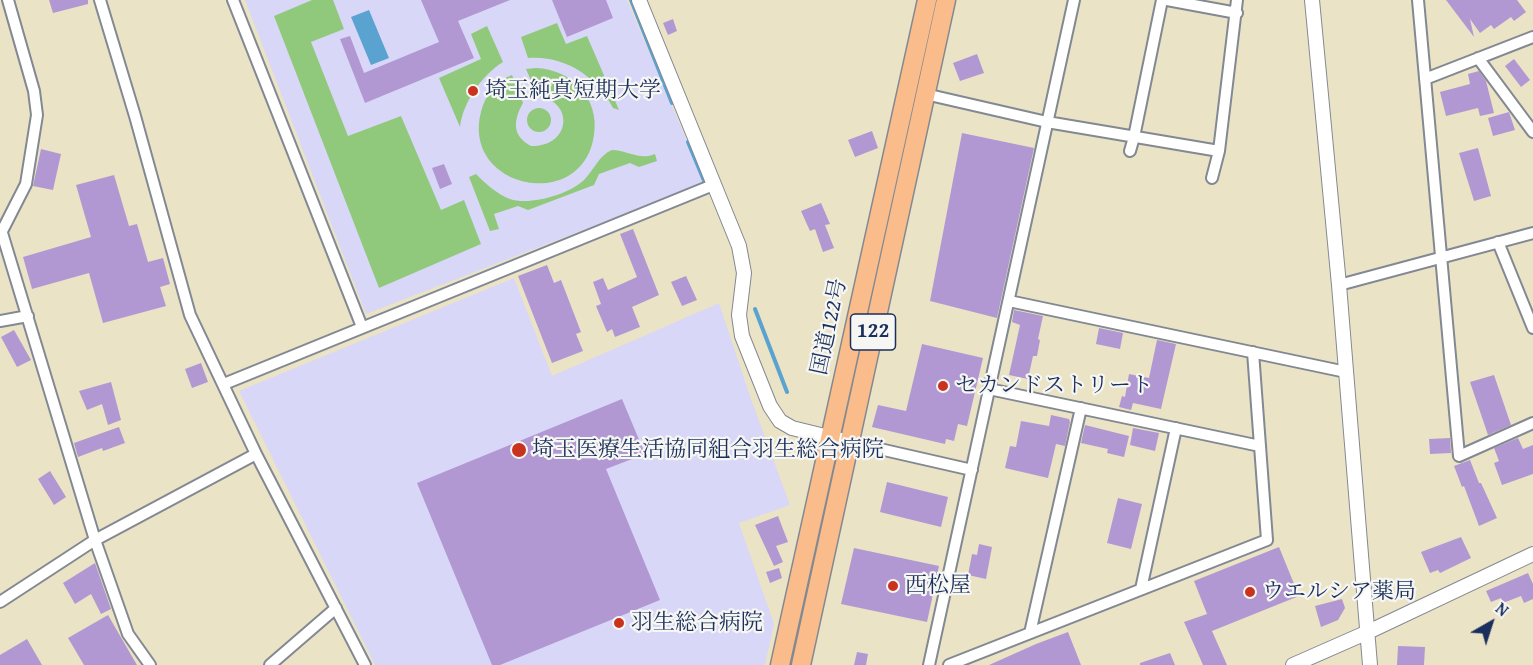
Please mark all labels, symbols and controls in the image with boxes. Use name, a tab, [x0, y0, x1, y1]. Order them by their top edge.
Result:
place label: 埼玉純真短期大学	[485, 78, 661, 104]
marker: 埼玉純真短期大学	[466, 84, 480, 98]
street label: 国道122号	[807, 276, 853, 378]
road number: 122	[850, 314, 896, 350]
place label: セカンドストリート	[955, 373, 1153, 399]
marker: セカンドストリート	[936, 379, 950, 393]
place label: 埼玉医療生活協同組合羽生総合病院	[532, 437, 884, 463]
marker: 埼玉医療生活協同組合羽生総合病院	[510, 441, 528, 459]
place label: 西松屋	[905, 573, 971, 599]
marker: 西松屋	[886, 579, 900, 593]
place label: ウエルシア薬局	[1262, 579, 1416, 605]
marker: ウエルシア薬局	[1243, 585, 1257, 599]
north arrow	[1461, 593, 1521, 653]
text: N	[1491, 596, 1514, 622]
place label: 羽生総合病院	[631, 610, 763, 636]
marker: 羽生総合病院	[612, 616, 626, 630]

